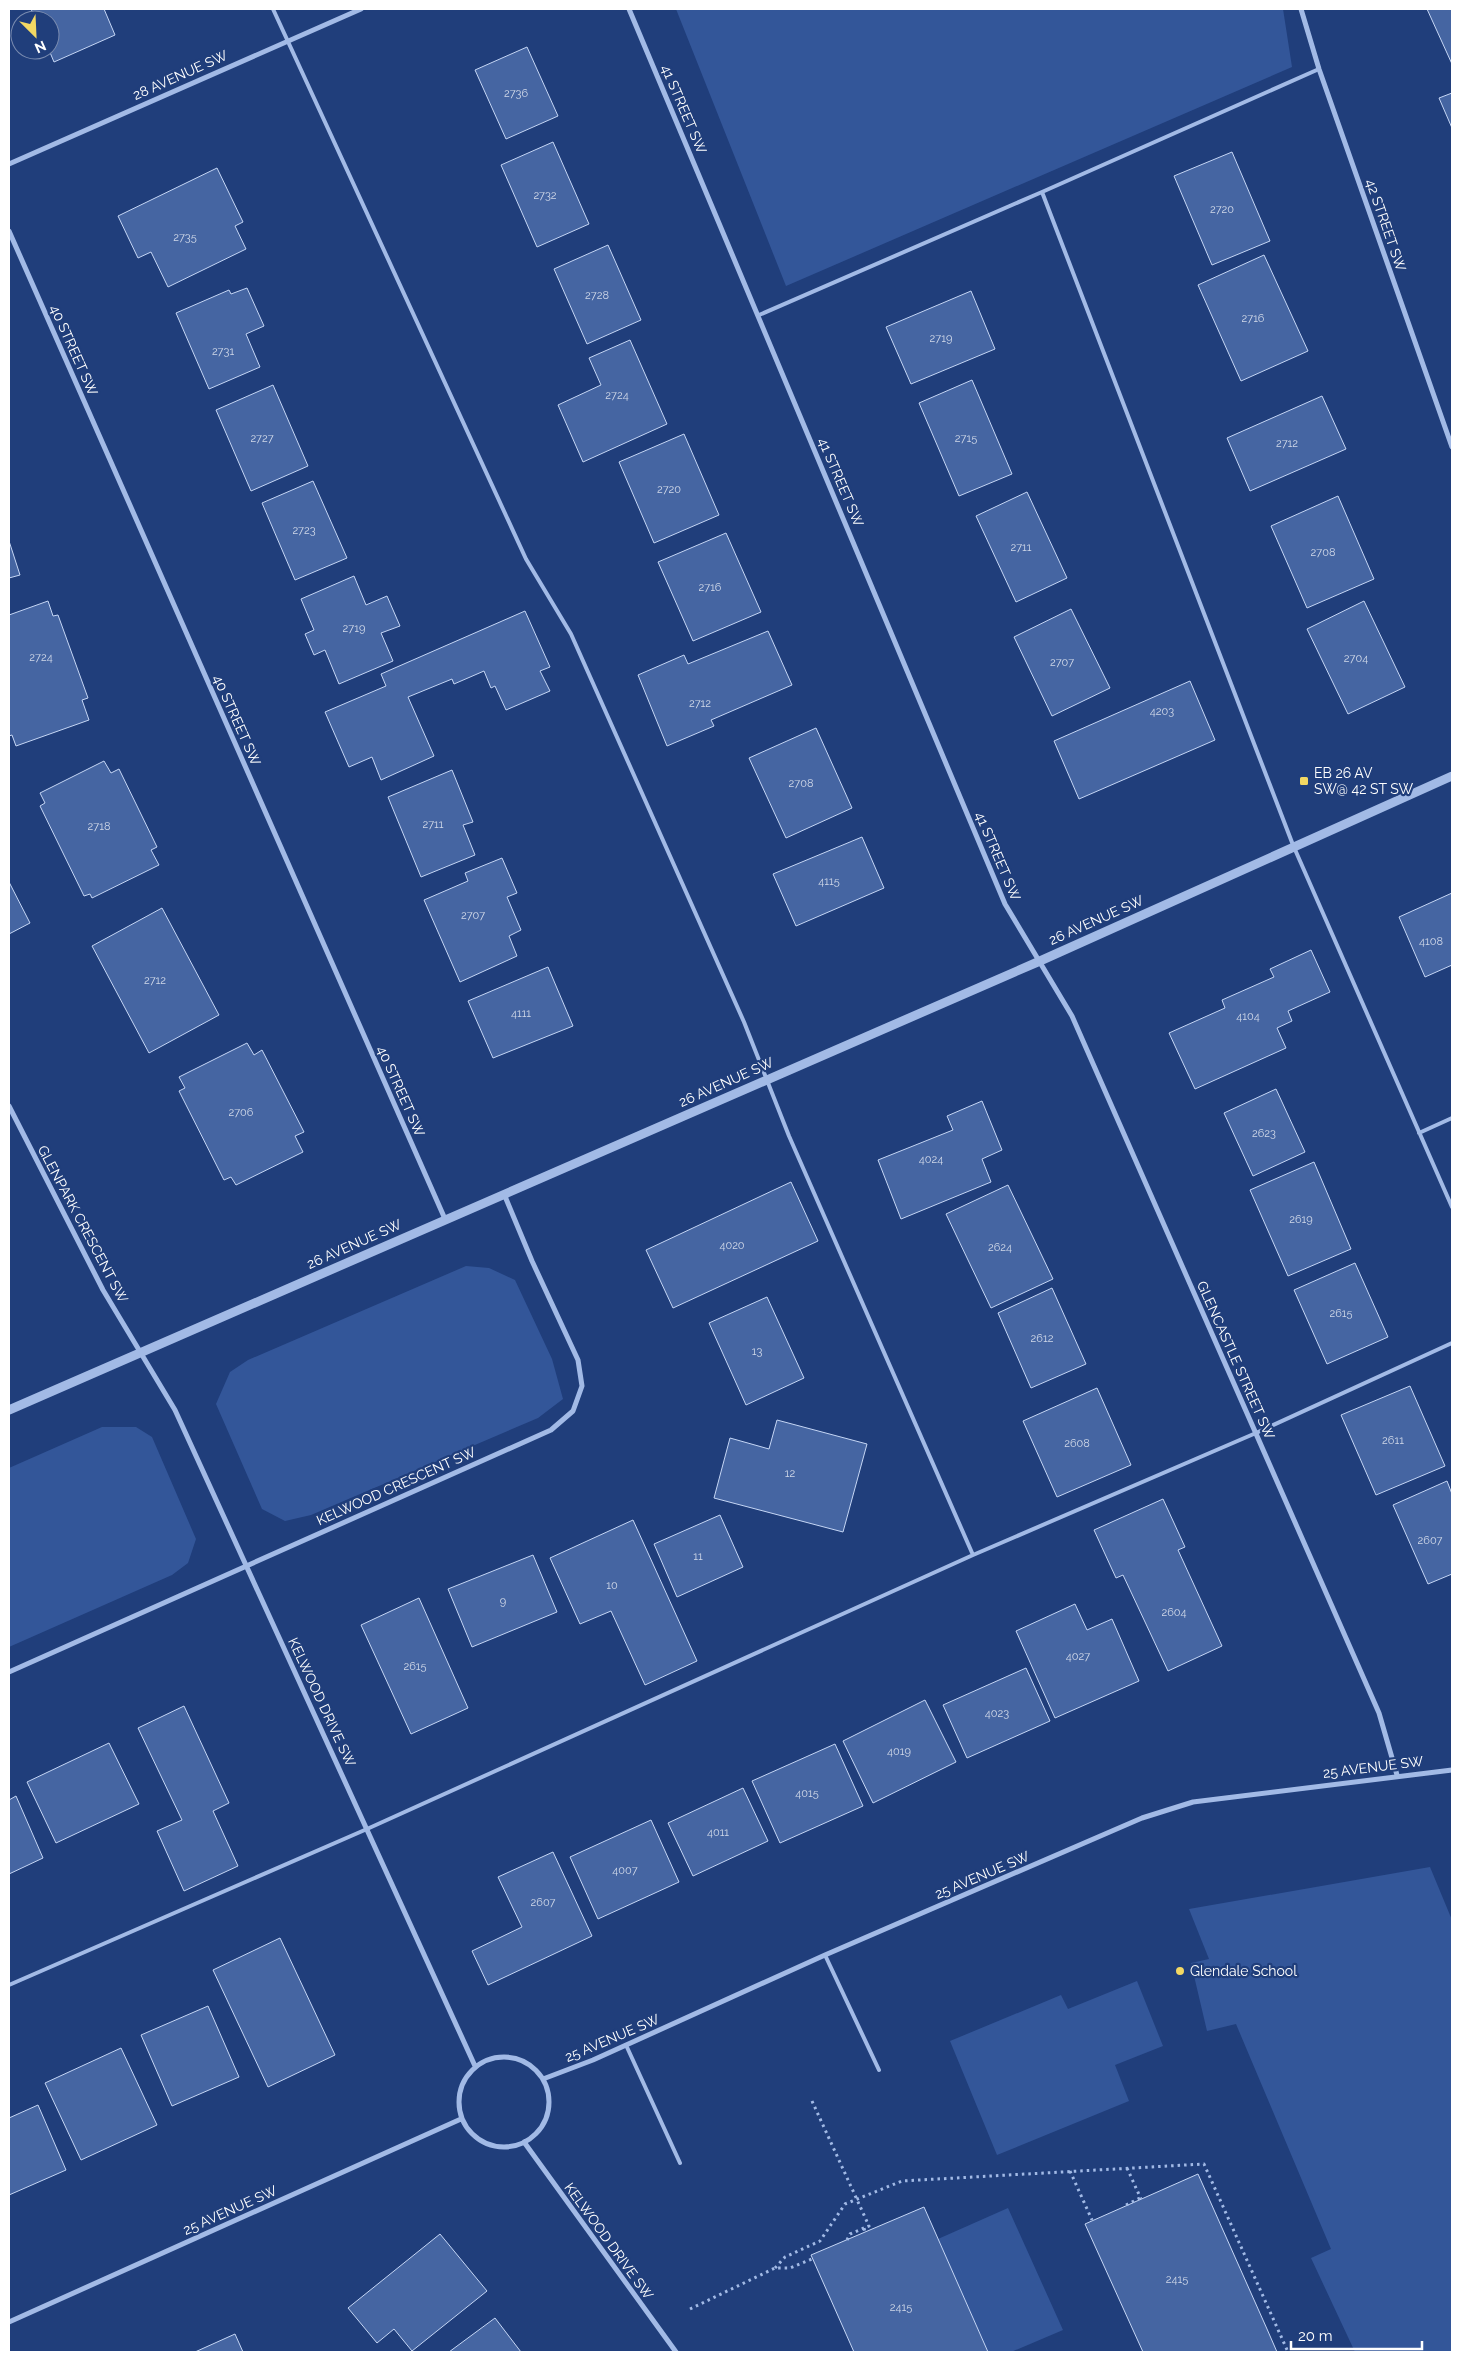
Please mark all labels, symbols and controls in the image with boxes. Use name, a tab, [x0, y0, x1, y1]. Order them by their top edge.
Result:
north arrow	[10, 10, 60, 60]
text: N	[32, 37, 48, 56]
street label: 28 AVENUE SW	[130, 47, 230, 103]
street label: 41 STREET SW	[658, 62, 710, 156]
house number: 2736	[504, 87, 528, 100]
street label: 42 STREET SW	[1363, 177, 1409, 273]
house number: 2732	[533, 189, 557, 202]
house number: 2720	[1210, 203, 1234, 216]
house number: 2735	[173, 231, 197, 244]
house number: 2728	[585, 289, 609, 302]
street label: 40 STREET SW	[47, 302, 101, 398]
house number: 2716	[1242, 312, 1265, 325]
house number: 2719	[930, 332, 952, 345]
house number: 2731	[212, 345, 234, 358]
house number: 2724	[605, 389, 629, 402]
house number: 2727	[250, 432, 274, 445]
house number: 2715	[955, 432, 977, 445]
street label: 41 STREET SW	[815, 435, 867, 529]
house number: 2712	[1276, 437, 1298, 450]
house number: 2720	[657, 483, 681, 496]
house number: 2723	[292, 524, 316, 537]
house number: 2711	[1010, 541, 1032, 554]
house number: 2708	[1311, 546, 1335, 559]
house number: 2716	[699, 581, 722, 594]
house number: 2719	[343, 622, 365, 635]
house number: 2724	[29, 651, 53, 664]
house number: 2704	[1344, 652, 1368, 665]
house number: 2707	[1050, 656, 1074, 669]
street label: 40 STREET SW	[210, 672, 264, 768]
house number: 2712	[689, 697, 711, 710]
house number: 4203	[1150, 705, 1174, 718]
place label: EB 26 AV SW@ 42 ST SW	[1314, 765, 1414, 797]
marker: EB 26 AV SW@ 42 ST SW	[1298, 775, 1310, 787]
house number: 2708	[789, 777, 813, 790]
street label: 41 STREET SW	[972, 809, 1024, 903]
house number: 2711	[422, 818, 444, 831]
house number: 2718	[88, 820, 110, 833]
house number: 4115	[818, 875, 840, 888]
street label: 26 AVENUE SW	[1046, 892, 1146, 948]
house number: 2707	[461, 909, 485, 922]
house number: 4108	[1419, 935, 1443, 948]
house number: 2712	[144, 974, 166, 987]
house number: 4111	[511, 1007, 531, 1020]
house number: 4104	[1236, 1010, 1260, 1023]
street label: 40 STREET SW	[374, 1043, 428, 1139]
street label: 26 AVENUE SW	[676, 1054, 776, 1110]
house number: 2706	[229, 1106, 254, 1119]
house number: 2623	[1252, 1127, 1276, 1140]
street label: GLENPARK CRESCENT SW	[35, 1143, 131, 1306]
house number: 4024	[919, 1153, 943, 1166]
house number: 2619	[1289, 1213, 1313, 1226]
street label: 26 AVENUE SW	[304, 1216, 404, 1272]
house number: 4020	[719, 1239, 745, 1252]
house number: 2624	[988, 1241, 1012, 1254]
street label: GLENCASTLE STREET SW	[1194, 1278, 1278, 1442]
house number: 2615	[1329, 1307, 1353, 1320]
house number: 2612	[1031, 1332, 1054, 1345]
house number: 13	[752, 1345, 762, 1358]
house number: 2611	[1382, 1434, 1404, 1447]
house number: 2608	[1064, 1437, 1090, 1450]
street label: KELWOOD CRESCENT SW	[314, 1443, 478, 1528]
house number: 12	[785, 1467, 795, 1480]
house number: 2607	[1418, 1534, 1443, 1547]
house number: 11	[693, 1550, 703, 1563]
house number: 10	[606, 1579, 618, 1592]
house number: 9	[500, 1595, 506, 1608]
house number: 2604	[1161, 1606, 1187, 1619]
street label: KELWOOD DRIVE SW	[285, 1635, 359, 1769]
house number: 4027	[1066, 1650, 1090, 1663]
house number: 2615	[403, 1660, 427, 1673]
house number: 4023	[985, 1707, 1009, 1720]
house number: 4019	[887, 1745, 911, 1758]
street label: 25 AVENUE SW	[1322, 1753, 1425, 1781]
house number: 4015	[795, 1787, 819, 1800]
house number: 4011	[707, 1826, 729, 1839]
street label: 25 AVENUE SW	[932, 1848, 1032, 1902]
house number: 4007	[612, 1864, 638, 1877]
house number: 2607	[531, 1896, 556, 1909]
place label: Glendale School	[1190, 1963, 1297, 1979]
marker: Glendale School	[1174, 1965, 1186, 1977]
street label: 25 AVENUE SW	[562, 2011, 662, 2065]
street label: KELWOOD DRIVE SW	[561, 2180, 657, 2303]
street label: 25 AVENUE SW	[181, 2182, 280, 2238]
house number: 2415	[1166, 2273, 1188, 2286]
house number: 2415	[890, 2301, 912, 2314]
scale bar	[1291, 2318, 1422, 2350]
text: 20 m	[1298, 2327, 1333, 2345]

